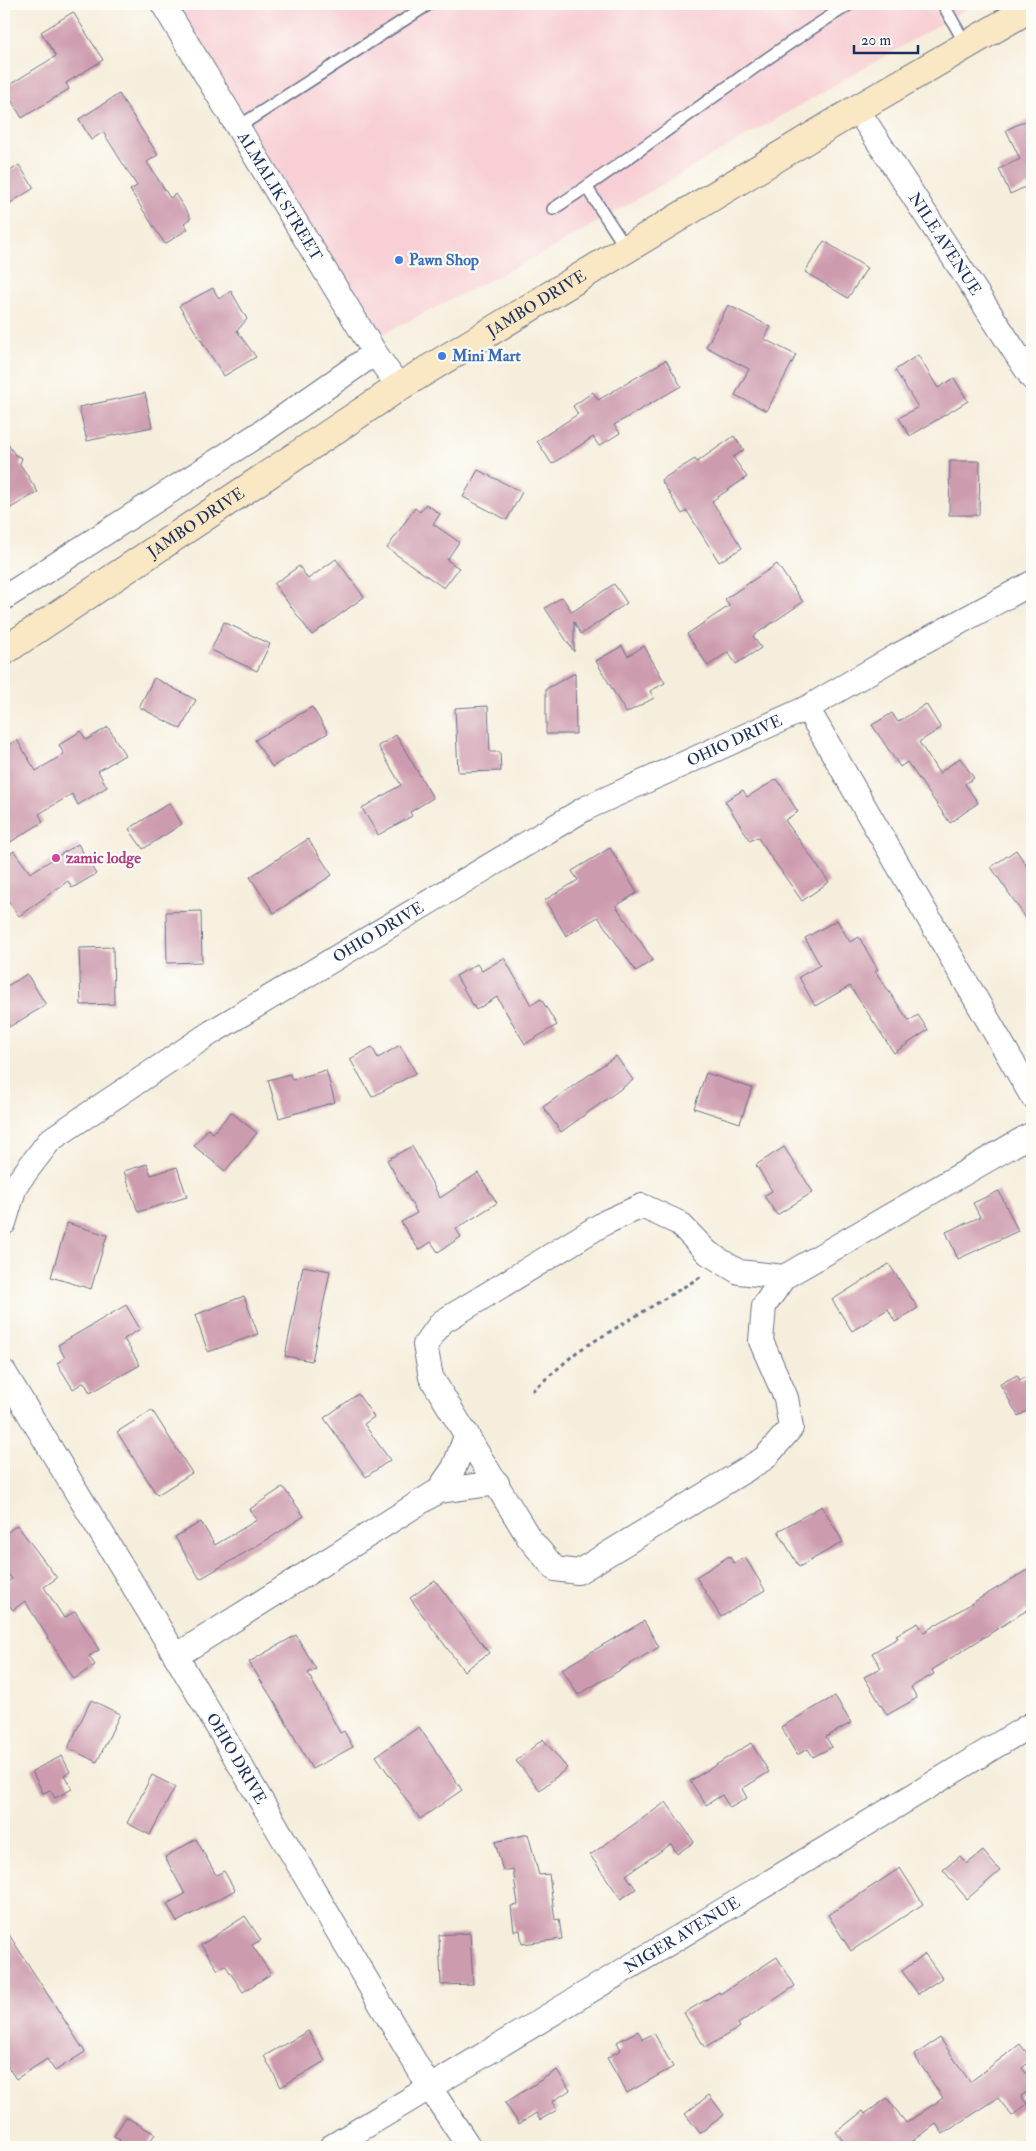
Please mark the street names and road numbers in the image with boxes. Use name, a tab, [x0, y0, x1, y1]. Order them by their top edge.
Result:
street label: ALMALIK STREET	[233, 127, 327, 265]
street label: NILE AVENUE	[904, 189, 986, 299]
street label: JAMBO DRIVE	[482, 266, 590, 343]
street label: JAMBO DRIVE	[143, 483, 248, 564]
street label: OHIO DRIVE	[684, 711, 785, 771]
street label: OHIO DRIVE	[329, 897, 427, 967]
street label: OHIO DRIVE	[202, 1709, 271, 1808]
street label: NIGER AVENUE	[620, 1893, 744, 1978]

